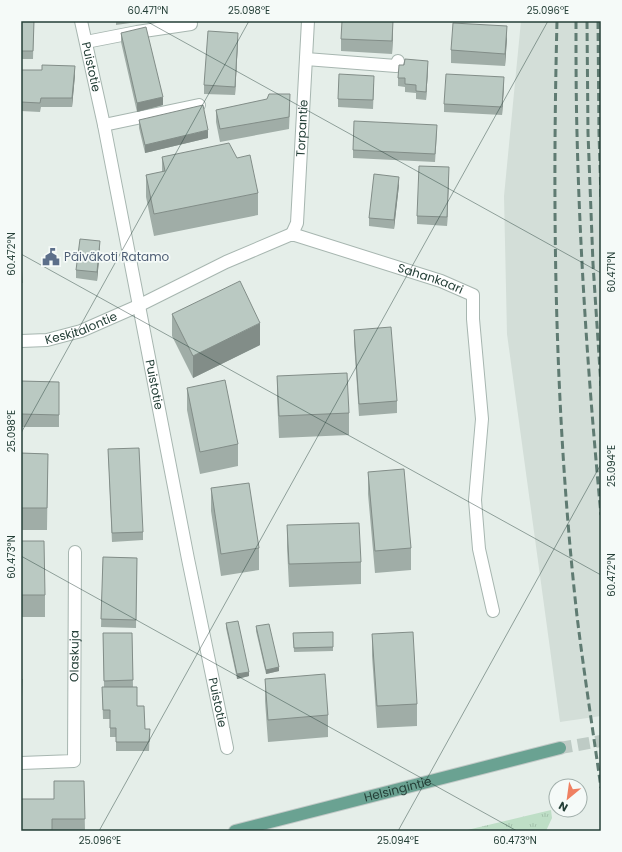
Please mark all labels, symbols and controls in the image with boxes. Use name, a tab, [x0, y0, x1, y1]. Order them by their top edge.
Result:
text: 60.471°N	[128, 3, 168, 18]
text: 25.098°E	[228, 3, 270, 18]
text: 25.096°E	[527, 3, 569, 18]
street label: Puistotie	[78, 40, 105, 93]
street label: Torpantie	[292, 99, 312, 157]
text: 60.472°N	[4, 232, 19, 276]
public building icon: Päiväkoti Ratamo	[41, 247, 61, 267]
place label: Päiväkoti Ratamo	[64, 248, 169, 265]
text: 60.471°N	[604, 252, 619, 292]
street label: Sahankaari	[396, 259, 466, 298]
street label: Keskitalontie	[43, 307, 120, 348]
street label: Puistotie	[142, 358, 168, 411]
text: 25.098°E	[4, 410, 19, 452]
text: 25.094°E	[604, 445, 619, 487]
text: 60.473°N	[4, 535, 19, 579]
text: 60.472°N	[604, 553, 619, 597]
street label: Olaskuja	[65, 630, 83, 682]
street label: Puistotie	[205, 676, 232, 729]
street label: Helsingintie	[362, 772, 433, 806]
north arrow	[548, 778, 588, 818]
text: N	[556, 798, 571, 816]
text: 25.096°E	[79, 833, 121, 848]
text: 25.094°E	[377, 833, 419, 848]
text: 60.473°N	[493, 833, 537, 848]

